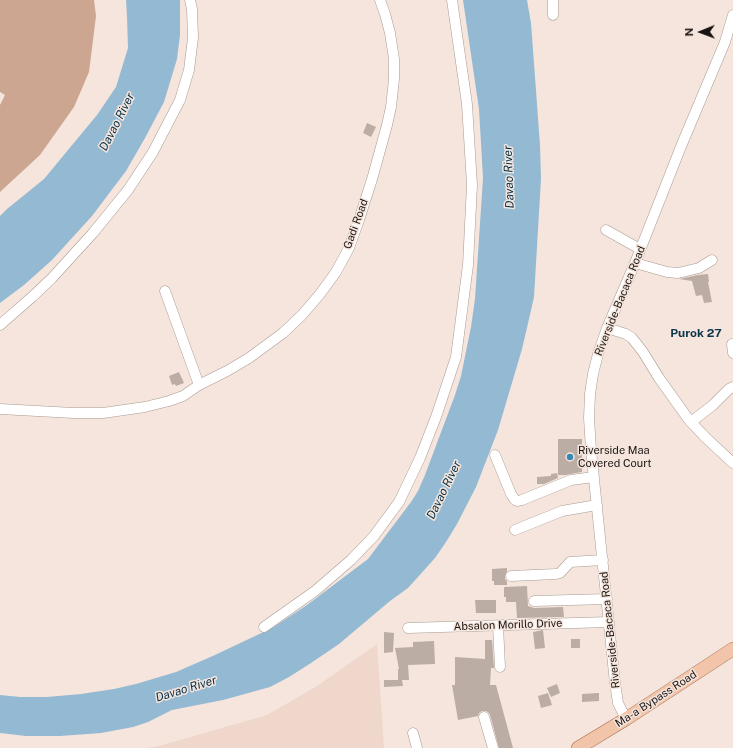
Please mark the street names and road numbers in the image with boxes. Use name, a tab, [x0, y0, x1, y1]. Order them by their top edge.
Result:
street label: Gadi Road	[341, 197, 371, 251]
street label: Riverside-Bacaca Road	[592, 244, 648, 358]
street label: Riverside-Bacaca Road	[597, 571, 623, 689]
street label: Absalon Morillo Drive	[453, 617, 563, 633]
street label: Ma-a Bypass Road	[613, 668, 699, 730]

